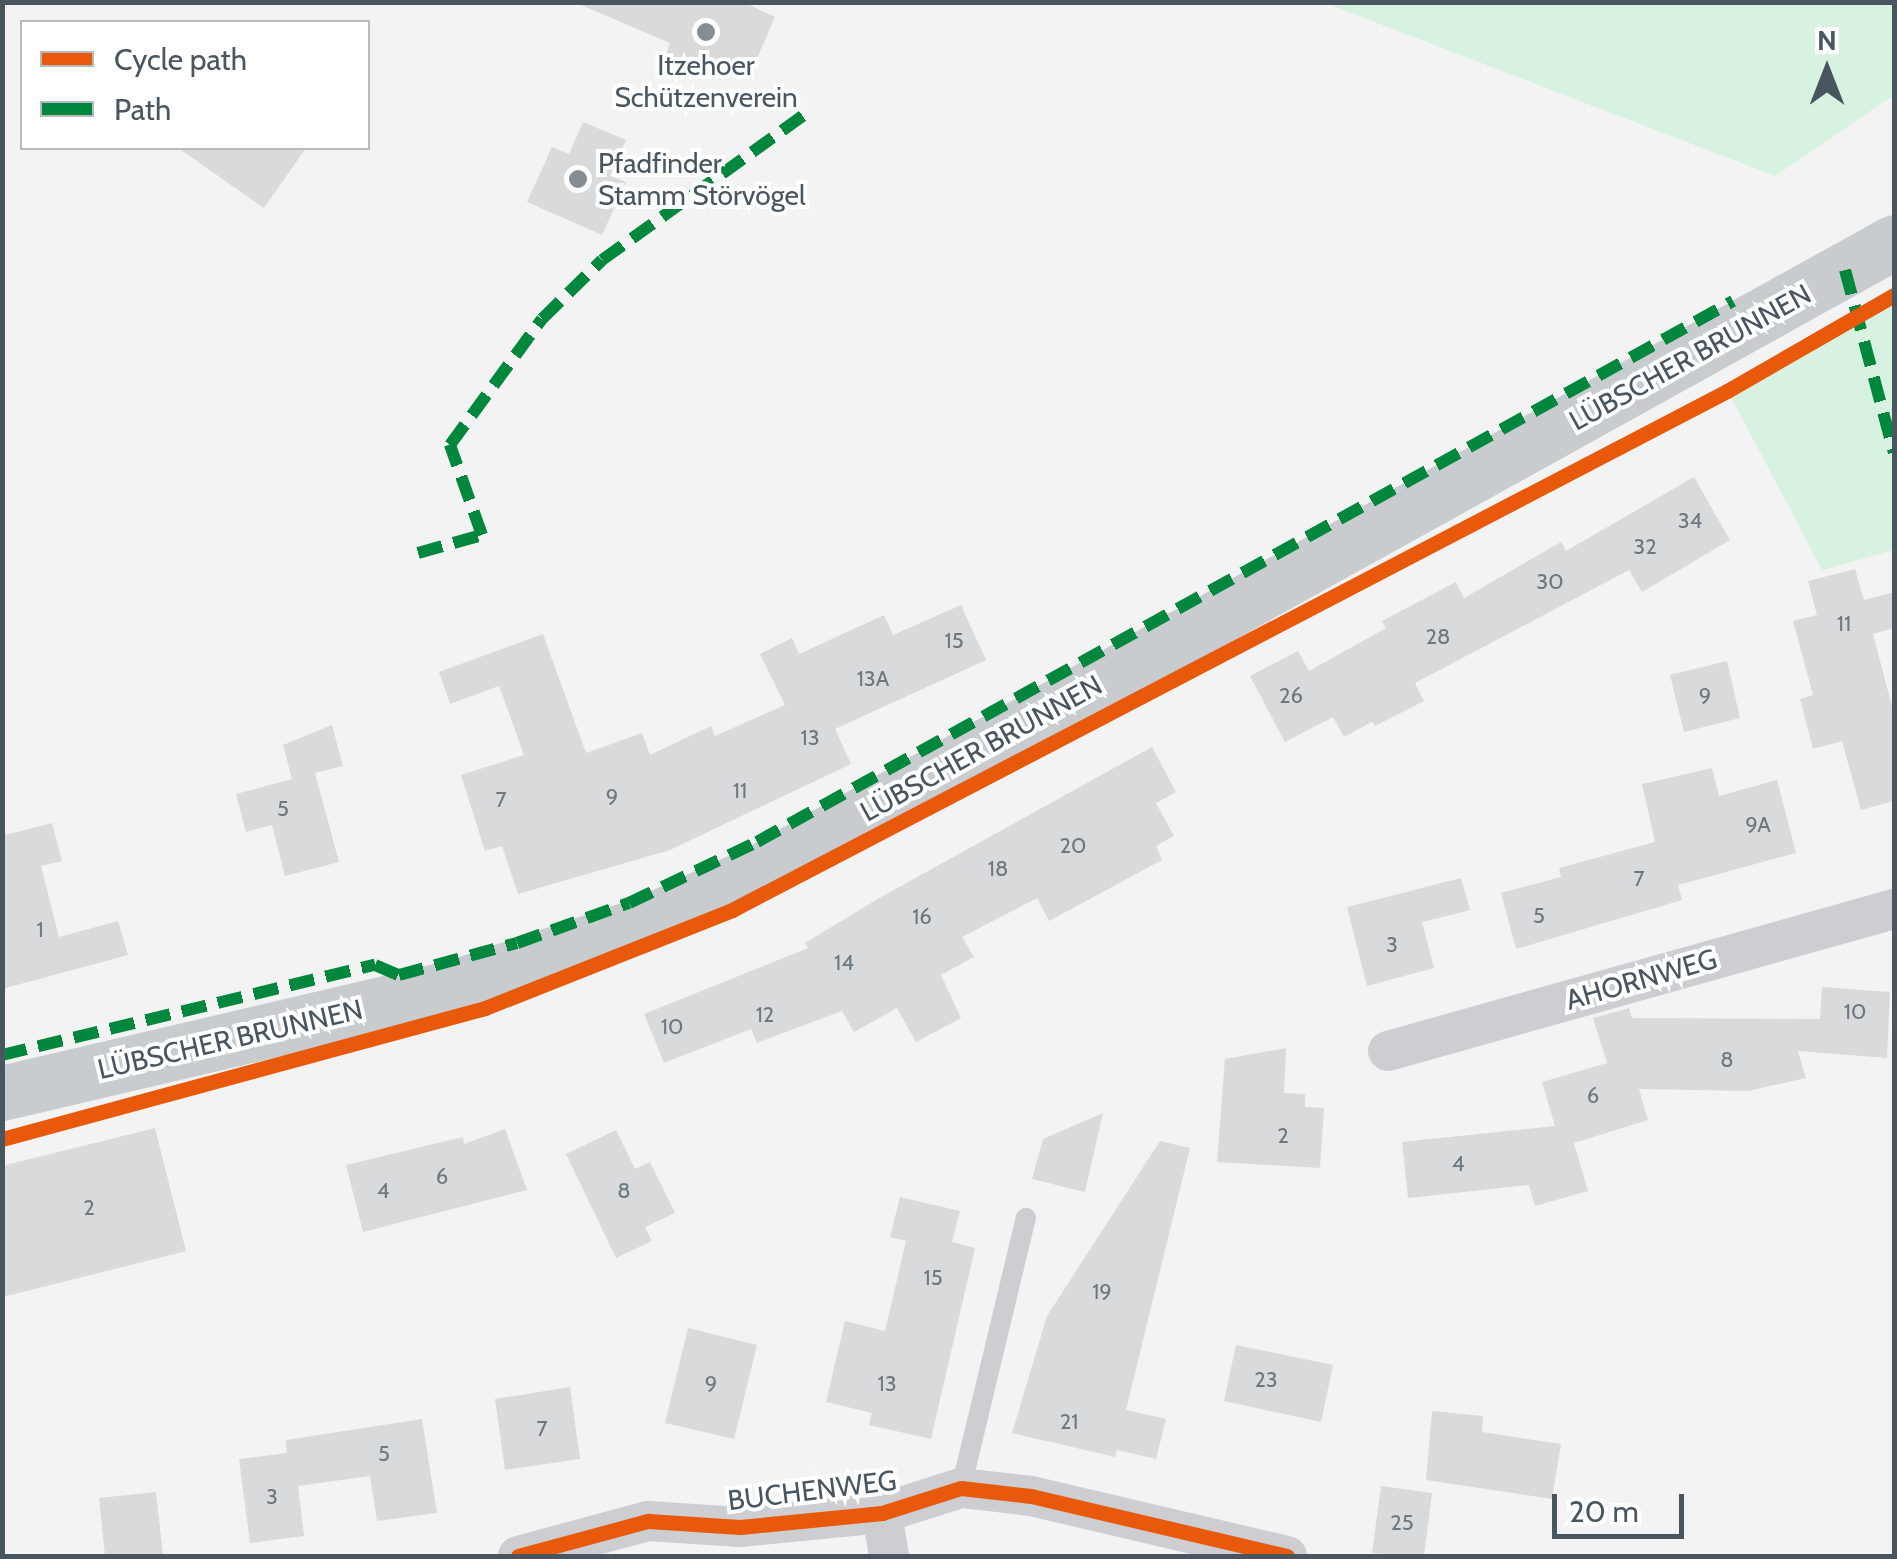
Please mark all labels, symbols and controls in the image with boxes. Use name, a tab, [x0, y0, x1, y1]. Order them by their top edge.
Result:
legend	[20, 20, 370, 150]
north arrow	[1777, 20, 1877, 120]
marker: Itzehoer Schützenverein	[695, 21, 717, 43]
text: N	[1817, 23, 1837, 57]
text: Cycle path	[114, 41, 247, 78]
place label: Itzehoer Schützenverein	[614, 48, 798, 114]
text: Path	[114, 91, 171, 128]
place label: Pfadfinder Stamm Störvögel	[598, 146, 806, 212]
marker: Pfadfinder Stamm Störvögel	[567, 168, 589, 190]
street label: LÜBSCHER BRUNNEN	[1563, 277, 1817, 437]
house number: 34	[1678, 508, 1702, 534]
house number: 32	[1633, 534, 1657, 560]
house number: 30	[1536, 569, 1564, 595]
house number: 11	[1837, 611, 1851, 637]
house number: 28	[1426, 624, 1450, 650]
house number: 15	[944, 628, 964, 654]
house number: 13A	[857, 666, 889, 692]
street label: LÜBSCHER BRUNNEN	[854, 668, 1108, 828]
house number: 26	[1279, 683, 1303, 709]
house number: 9	[1699, 683, 1711, 709]
house number: 13	[800, 725, 820, 751]
house number: 11	[733, 778, 747, 804]
house number: 9	[606, 784, 618, 810]
house number: 7	[495, 787, 507, 813]
house number: 5	[277, 796, 289, 822]
house number: 9A	[1745, 812, 1771, 838]
house number: 20	[1060, 833, 1086, 859]
house number: 18	[988, 856, 1008, 882]
house number: 7	[1633, 866, 1645, 892]
house number: 5	[1533, 903, 1545, 929]
house number: 16	[912, 904, 932, 930]
house number: 1	[36, 917, 44, 943]
house number: 3	[1386, 932, 1398, 958]
street label: AHORNWEG	[1562, 941, 1720, 1017]
house number: 14	[834, 950, 854, 976]
street label: LÜBSCHER BRUNNEN	[94, 992, 366, 1086]
house number: 10	[1844, 999, 1866, 1025]
house number: 12	[756, 1002, 774, 1028]
house number: 10	[661, 1014, 683, 1040]
house number: 8	[1720, 1047, 1734, 1073]
house number: 6	[1587, 1083, 1599, 1109]
house number: 2	[1277, 1123, 1289, 1149]
house number: 4	[1452, 1151, 1464, 1177]
house number: 6	[436, 1164, 448, 1190]
house number: 4	[377, 1178, 389, 1204]
house number: 8	[617, 1178, 631, 1204]
house number: 2	[83, 1195, 95, 1221]
house number: 15	[923, 1265, 943, 1291]
house number: 19	[1092, 1279, 1112, 1305]
house number: 23	[1254, 1367, 1278, 1393]
house number: 9	[705, 1371, 717, 1397]
house number: 13	[877, 1371, 897, 1397]
house number: 21	[1060, 1409, 1078, 1435]
house number: 7	[536, 1416, 548, 1442]
house number: 5	[378, 1441, 390, 1467]
street label: BUCHENWEG	[726, 1463, 898, 1517]
scale bar	[1557, 1474, 1690, 1536]
house number: 3	[266, 1484, 278, 1510]
text: 20 m	[1569, 1493, 1639, 1530]
house number: 25	[1390, 1510, 1414, 1536]

